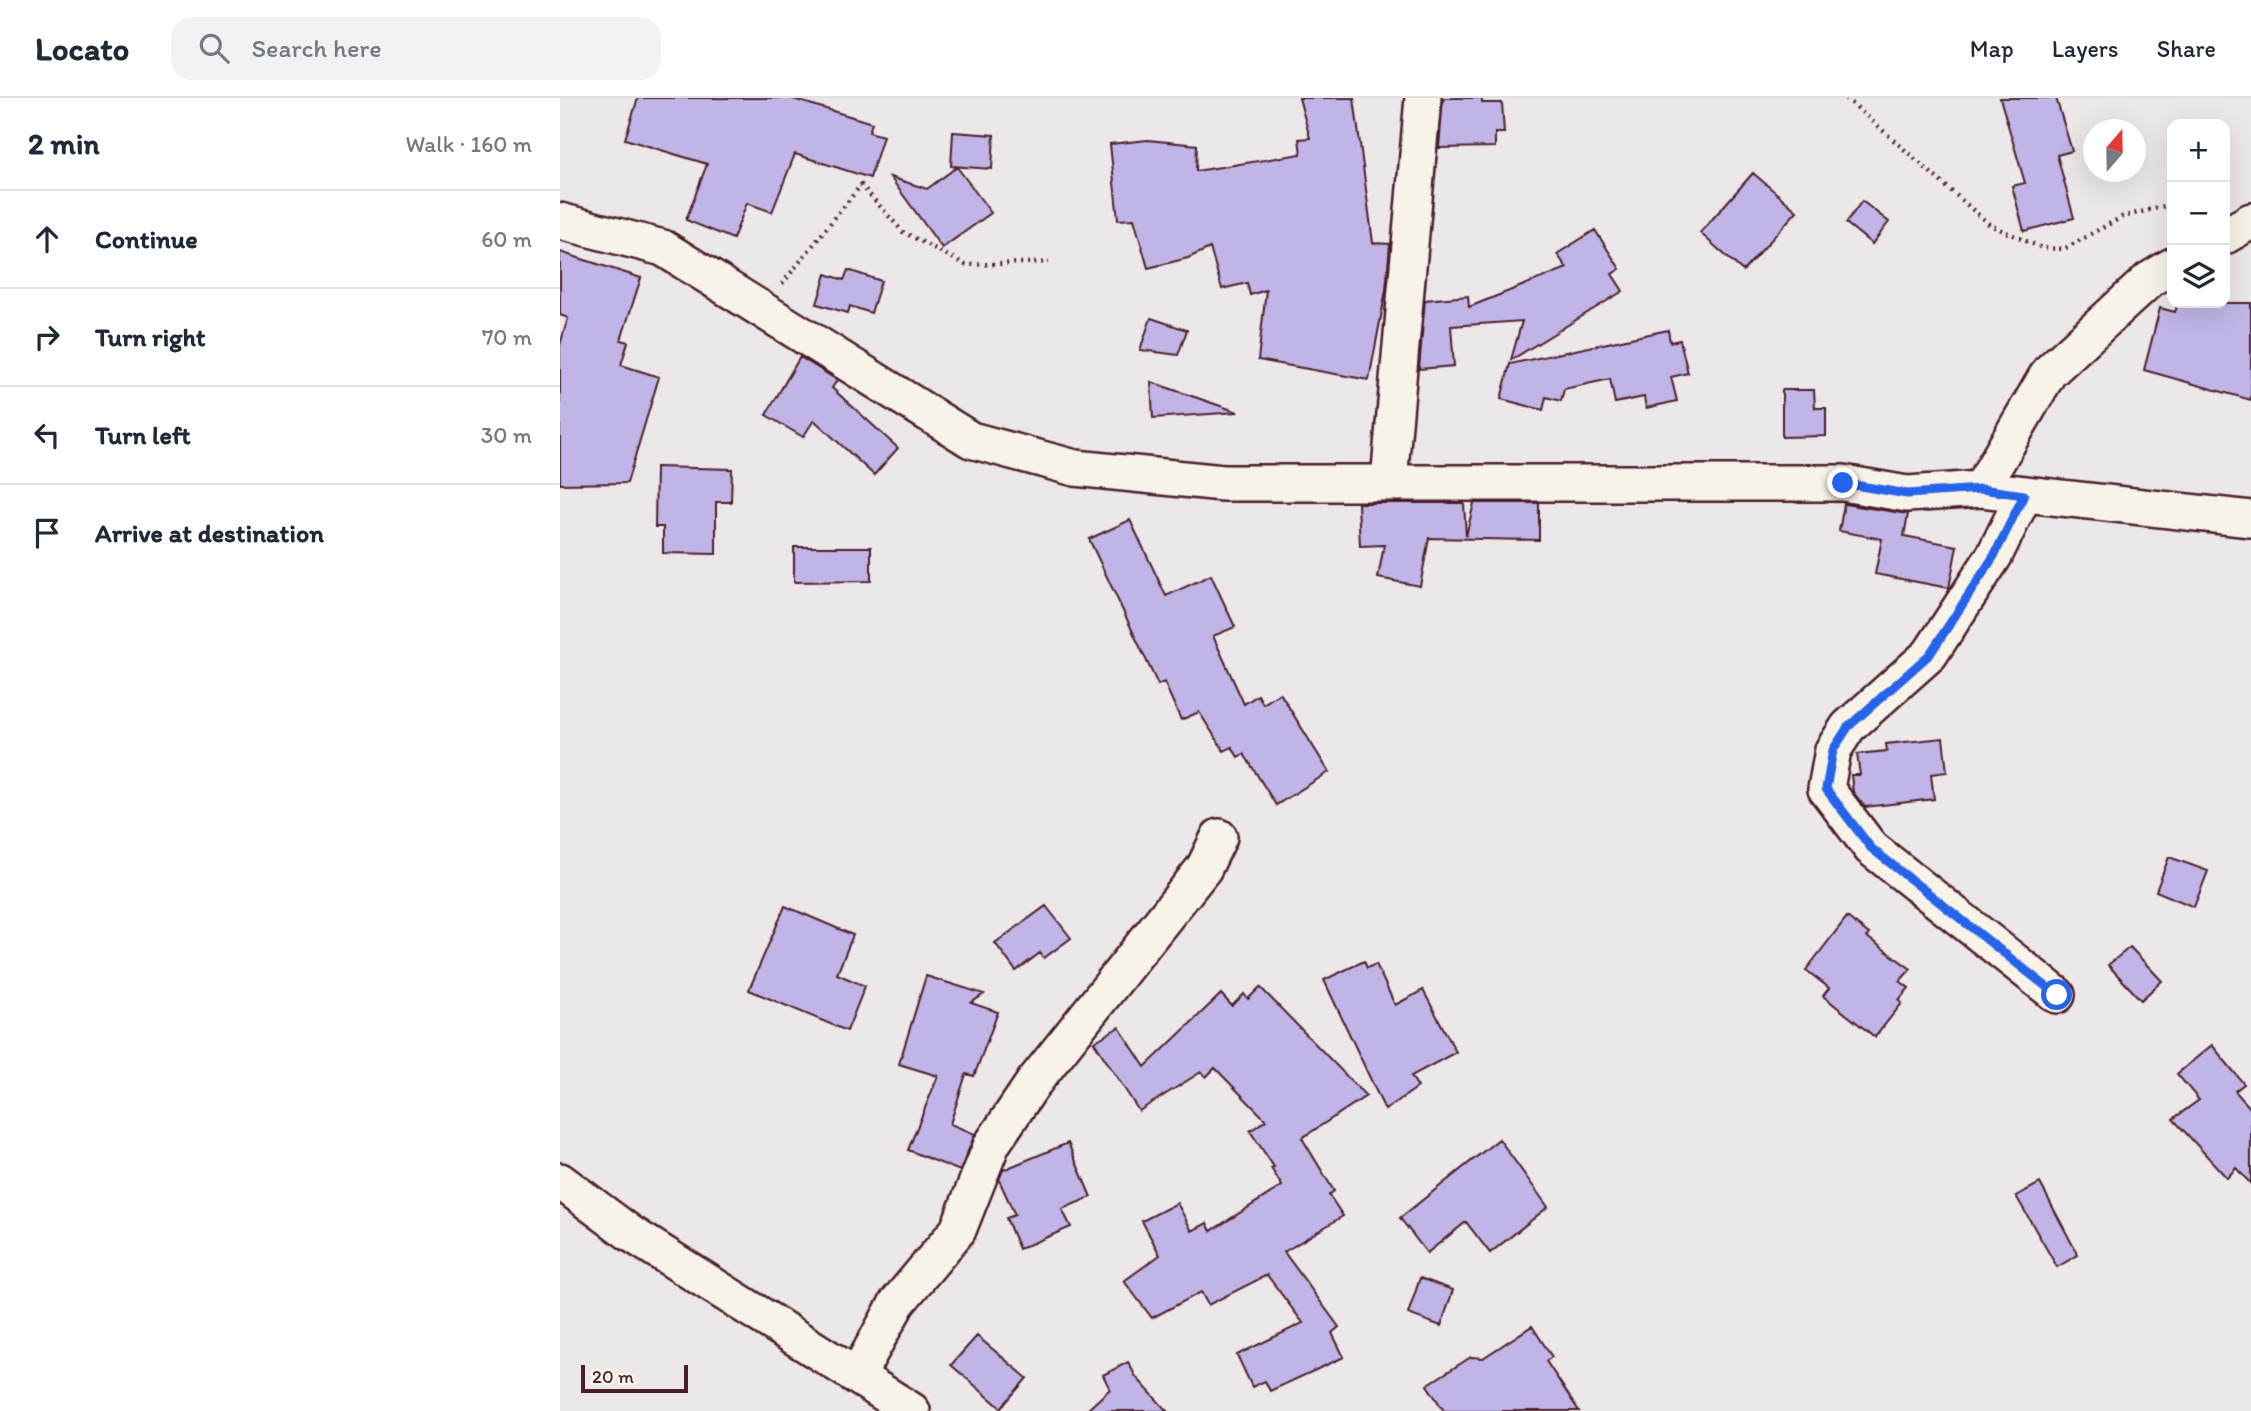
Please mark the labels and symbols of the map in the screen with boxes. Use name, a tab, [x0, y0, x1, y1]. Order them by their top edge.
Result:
north arrow	[2083, 119, 2146, 182]
route end	[1827, 467, 1858, 498]
route start	[2041, 979, 2072, 1010]
scale bar	[581, 1362, 688, 1394]

